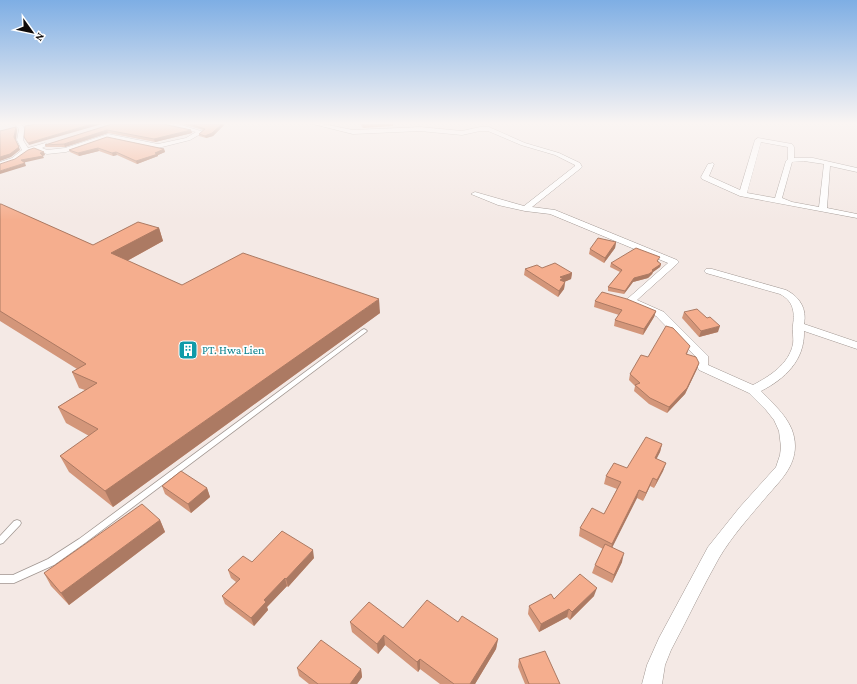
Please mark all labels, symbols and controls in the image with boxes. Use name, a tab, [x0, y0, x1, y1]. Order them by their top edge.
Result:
north arrow	[12, 12, 52, 52]
text: N	[33, 31, 47, 44]
building icon: PT. Hwa Lien	[177, 339, 199, 361]
place label: PT. Hwa Lien	[202, 343, 265, 357]

